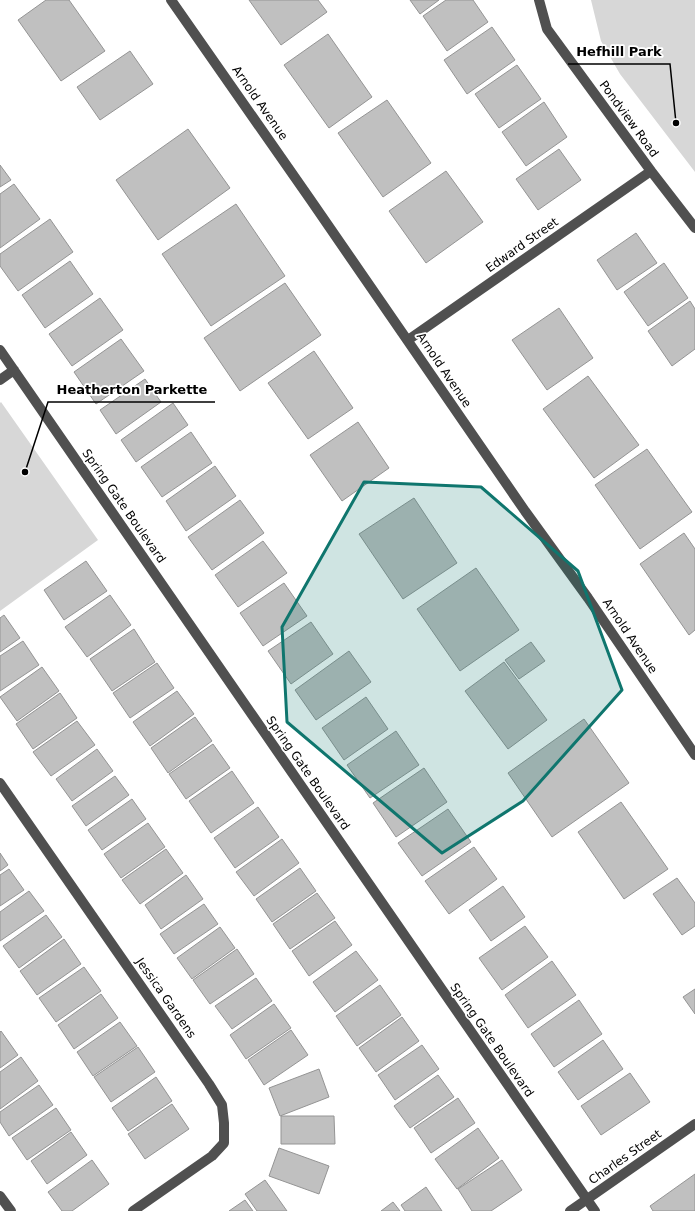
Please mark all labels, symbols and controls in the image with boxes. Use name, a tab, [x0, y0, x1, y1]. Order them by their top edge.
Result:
callout: Hefhill Park	[568, 39, 670, 64]
text: Hefhill Park	[576, 44, 662, 59]
street label: Arnold Avenue	[229, 63, 291, 143]
street label: Pondview Road	[597, 78, 661, 160]
street label: Edward Street	[483, 215, 561, 275]
street label: Arnold Avenue	[414, 330, 474, 410]
callout: Heatherton Parkette	[48, 377, 215, 402]
text: Heatherton Parkette	[57, 382, 208, 397]
street label: Spring Gate Boulevard	[79, 446, 169, 566]
street label: Arnold Avenue	[600, 596, 660, 676]
street label: Spring Gate Boulevard	[263, 713, 353, 833]
street label: Jessica Gardens	[133, 954, 199, 1041]
street label: Spring Gate Boulevard	[447, 980, 537, 1100]
street label: Charles Street	[586, 1127, 664, 1187]

